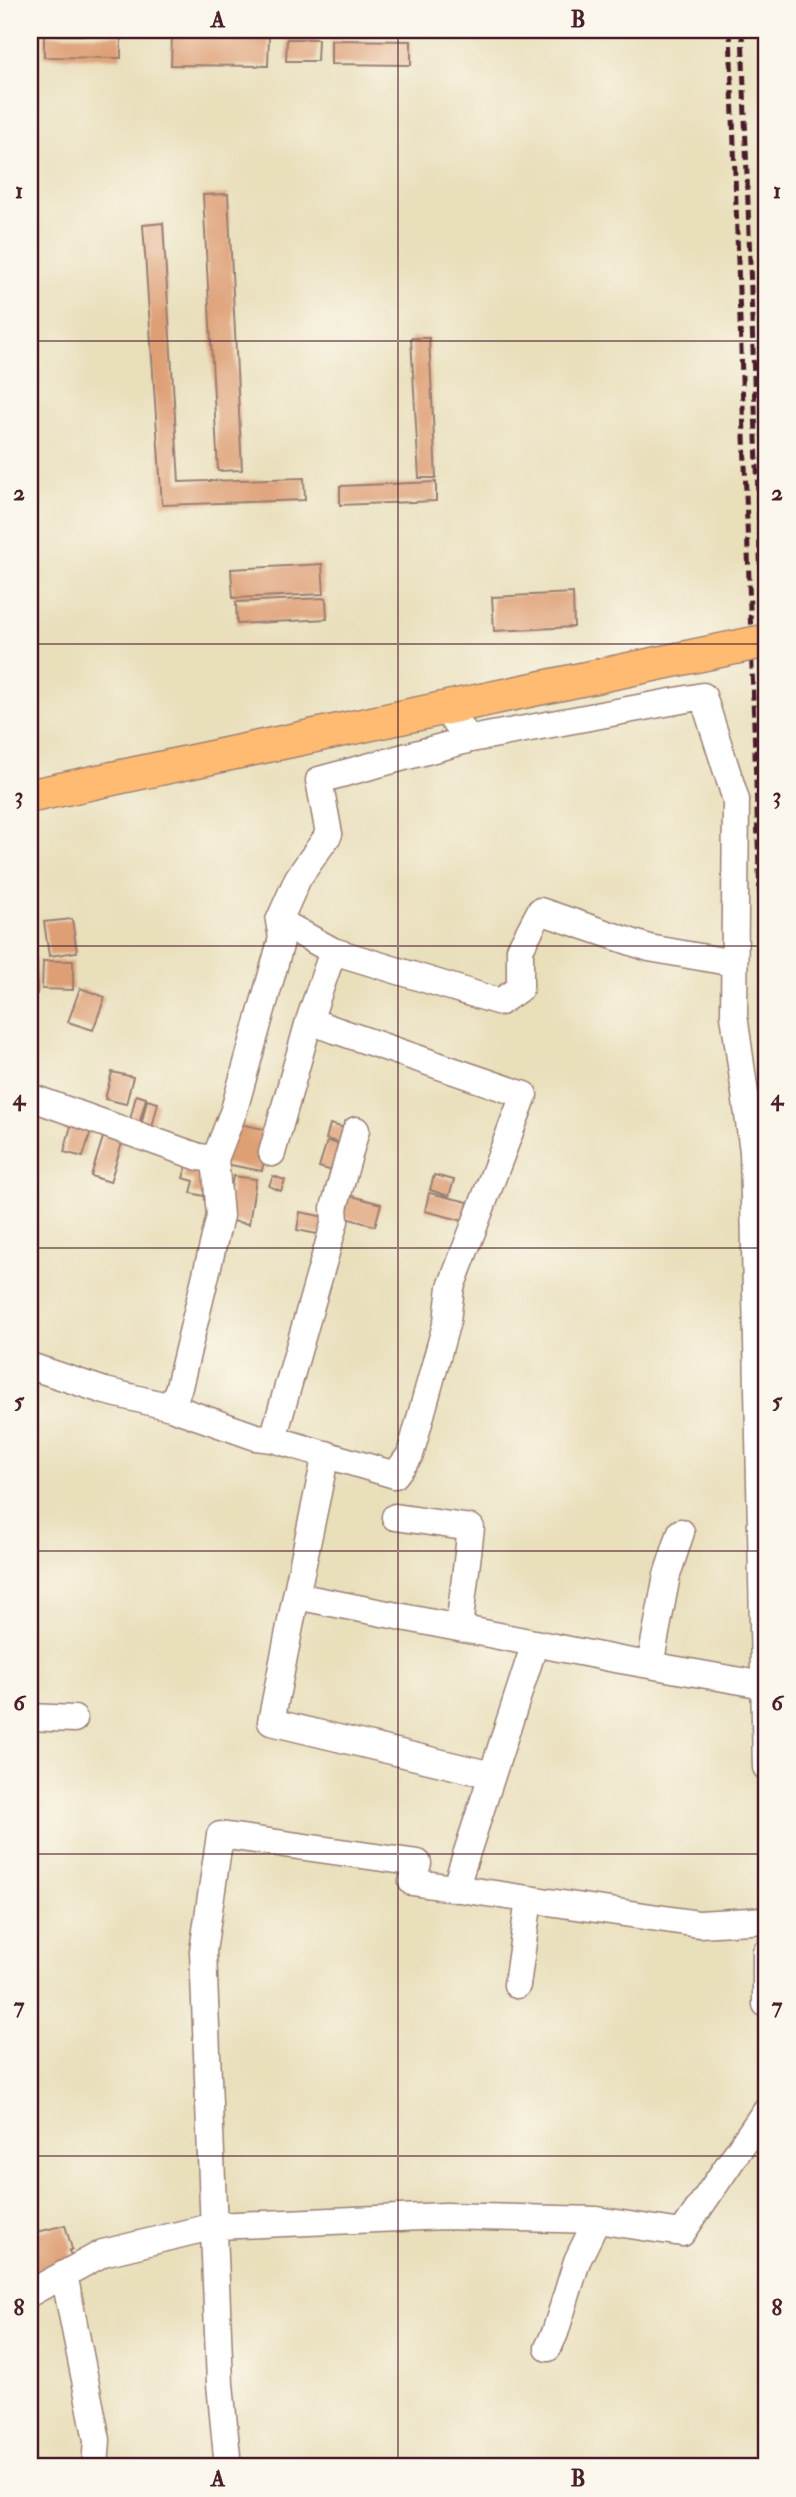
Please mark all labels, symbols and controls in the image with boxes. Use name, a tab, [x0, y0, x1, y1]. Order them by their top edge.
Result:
text: A	[210, 5, 226, 34]
text: B	[570, 5, 586, 34]
text: 1	[15, 176, 23, 205]
text: 1	[773, 176, 781, 205]
text: 2	[13, 478, 25, 507]
text: 2	[771, 478, 783, 507]
text: 3	[15, 781, 23, 810]
text: 3	[773, 781, 781, 810]
text: 4	[12, 1083, 27, 1112]
text: 4	[770, 1083, 785, 1112]
text: 5	[14, 1386, 25, 1415]
text: 5	[772, 1386, 783, 1415]
text: 6	[13, 1688, 27, 1717]
text: 6	[771, 1688, 785, 1717]
text: 7	[14, 1991, 25, 2020]
text: 7	[772, 1991, 783, 2020]
text: 8	[14, 2293, 25, 2322]
text: 8	[772, 2293, 783, 2322]
text: A	[210, 2464, 226, 2493]
text: B	[570, 2464, 586, 2493]

